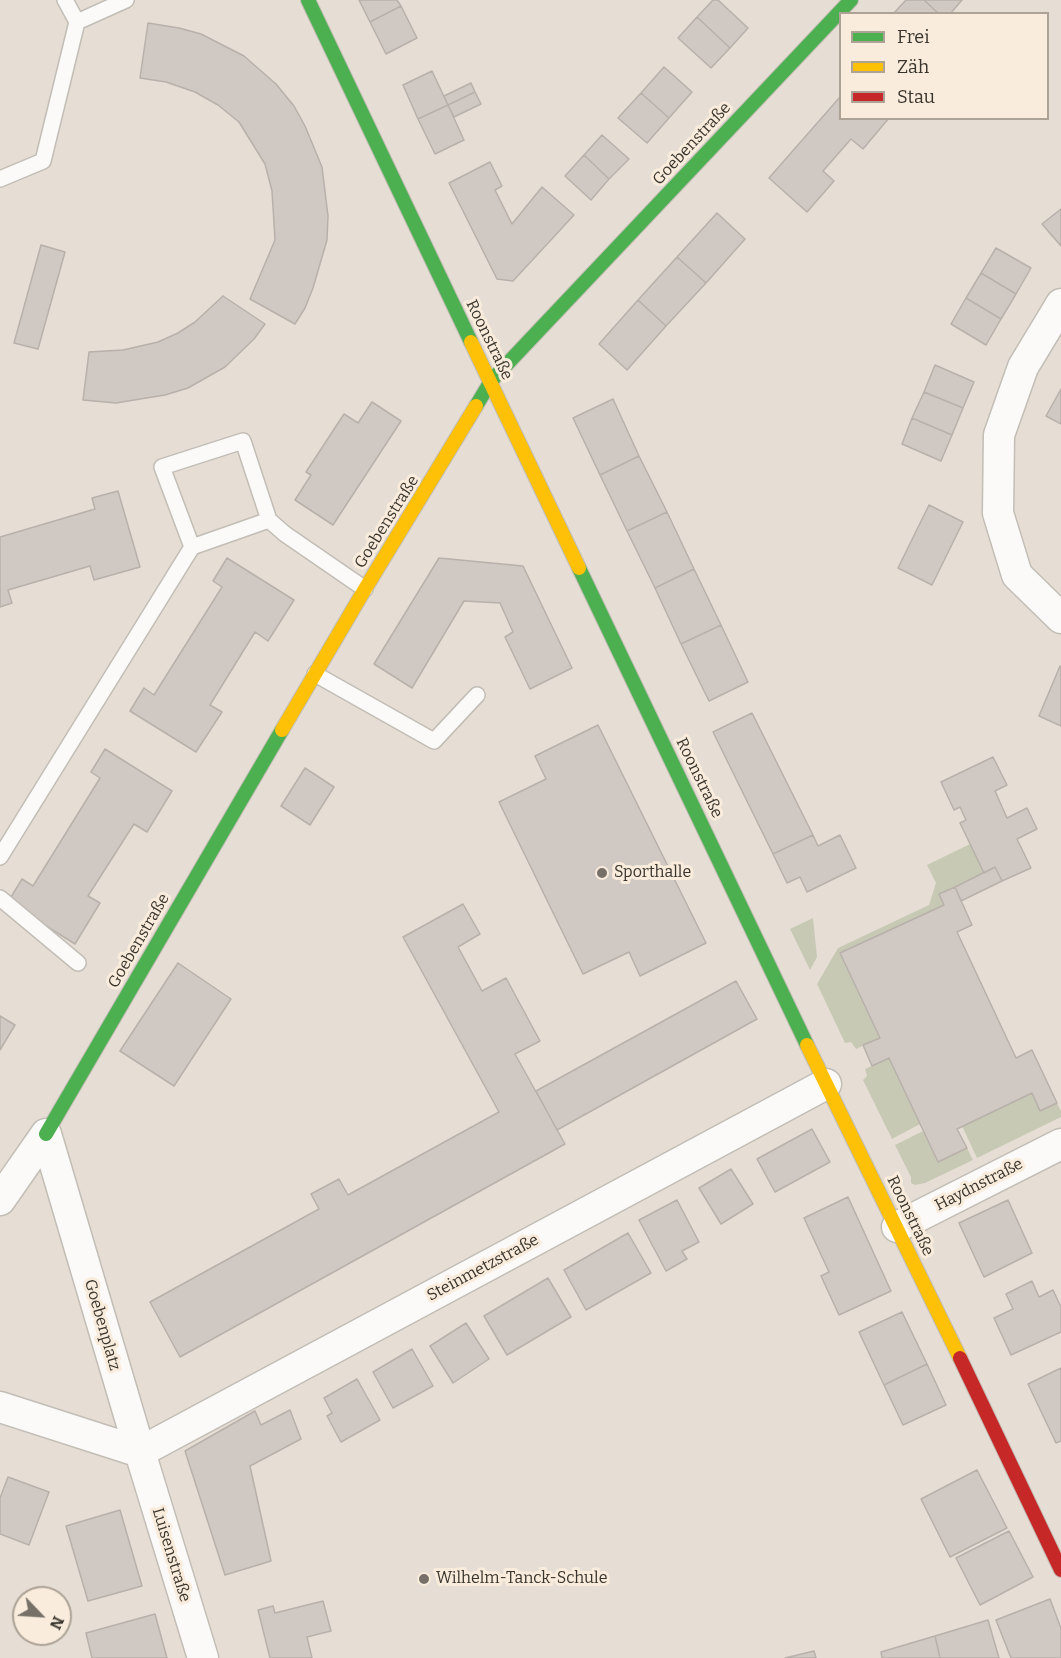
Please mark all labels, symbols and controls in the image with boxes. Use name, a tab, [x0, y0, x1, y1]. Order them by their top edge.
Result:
legend	[839, 12, 1049, 120]
text: Frei	[897, 26, 930, 48]
text: Zäh	[897, 56, 929, 78]
text: Stau	[897, 86, 935, 108]
street label: Goebenstraße	[649, 99, 735, 189]
street label: Roonstraße	[461, 297, 517, 383]
street label: Goebenstraße	[351, 472, 423, 572]
street label: Roonstraße	[671, 735, 727, 821]
place label: Sporthalle	[614, 863, 691, 883]
marker: Sporthalle	[595, 866, 609, 880]
street label: Goebenstraße	[104, 890, 174, 992]
street label: Haydnstraße	[932, 1155, 1026, 1215]
street label: Roonstraße	[882, 1173, 938, 1259]
street label: Steinmetzstraße	[424, 1230, 542, 1306]
street label: Goebenplatz	[80, 1277, 124, 1373]
street label: Luisenstraße	[148, 1506, 194, 1604]
place label: Wilhelm-Tanck-Schule	[436, 1569, 607, 1589]
marker: Wilhelm-Tanck-Schule	[417, 1572, 431, 1586]
north arrow	[12, 1586, 72, 1646]
text: N	[46, 1613, 68, 1633]

